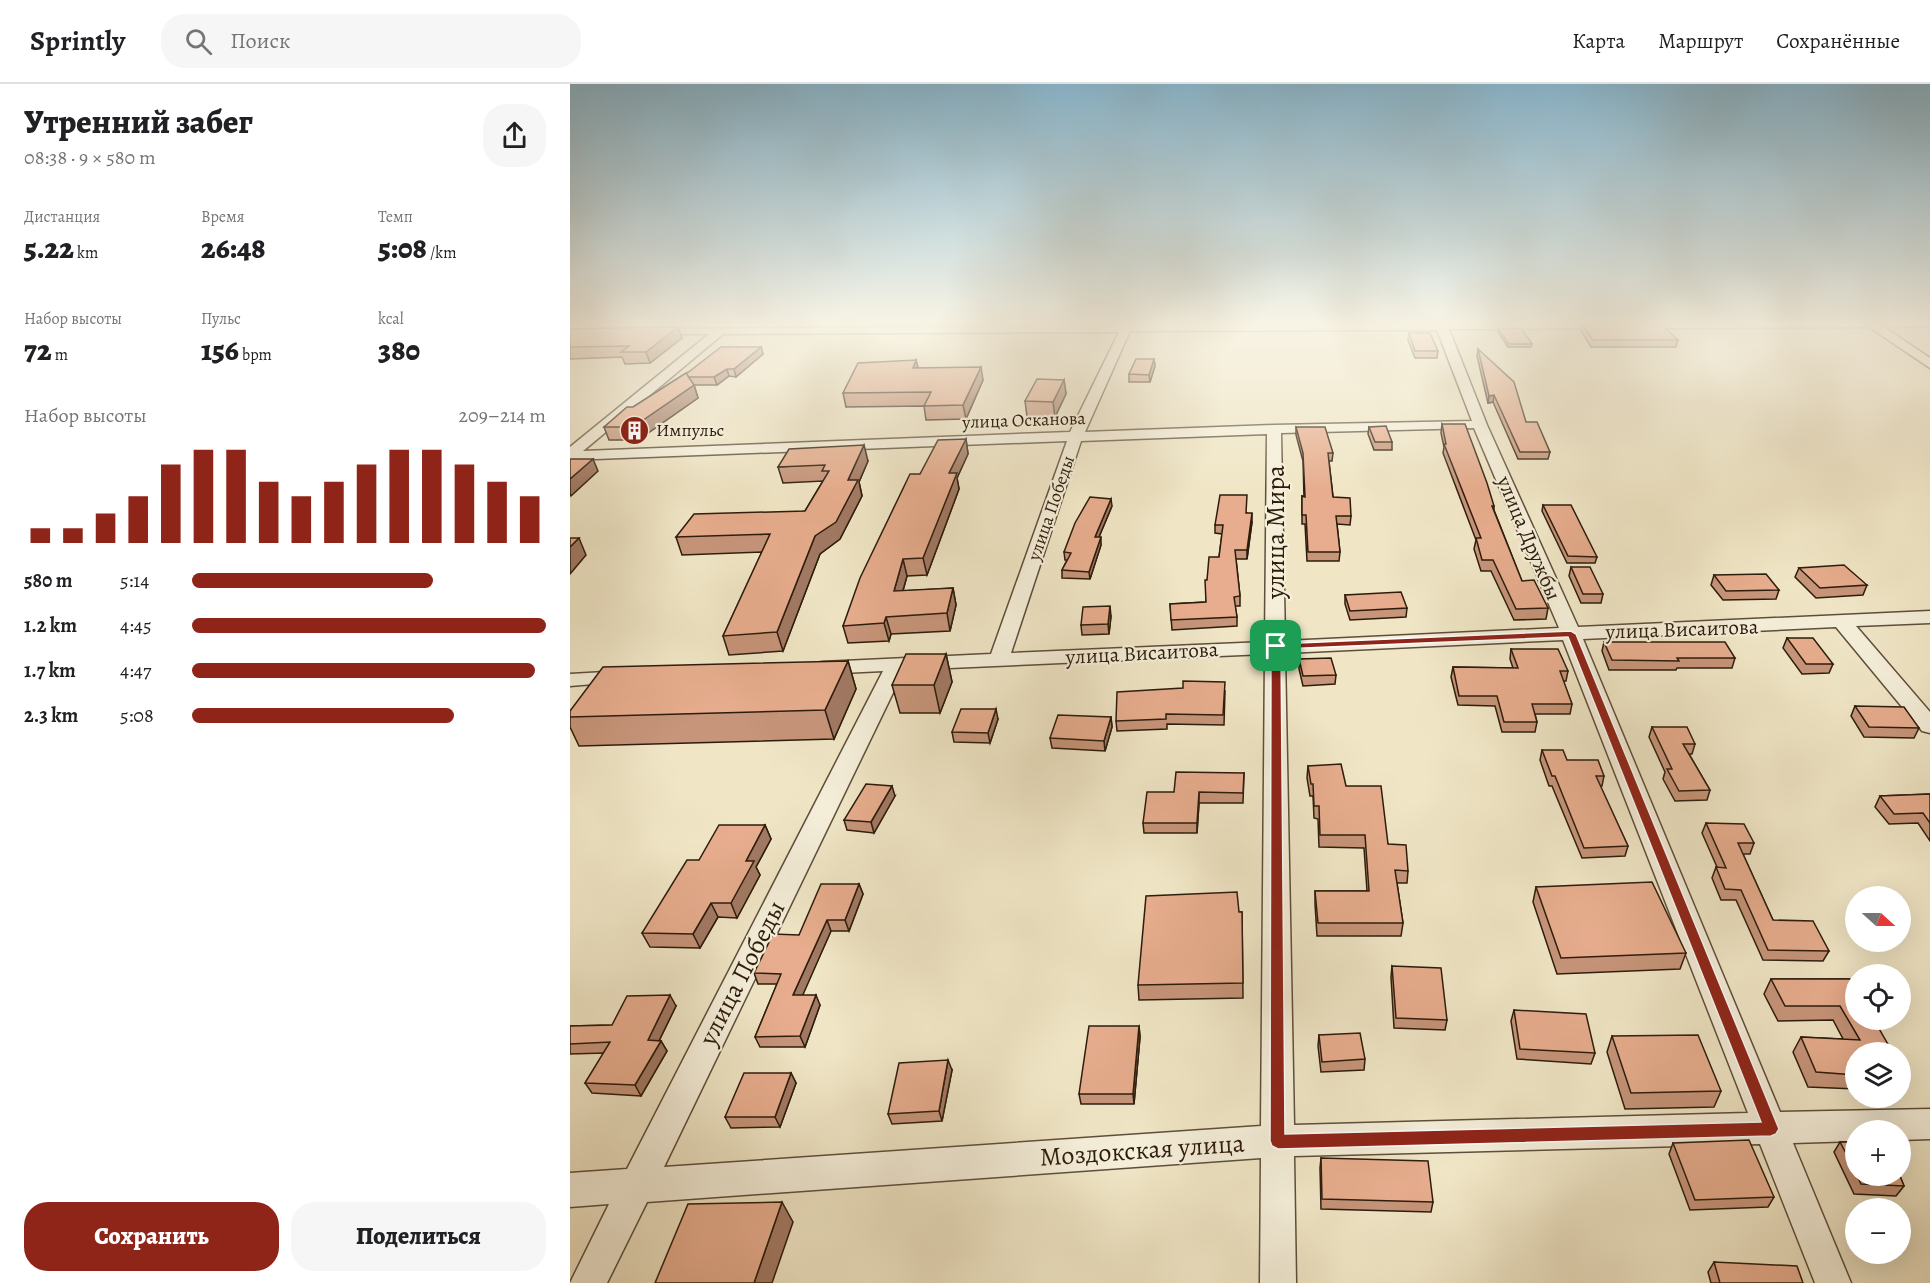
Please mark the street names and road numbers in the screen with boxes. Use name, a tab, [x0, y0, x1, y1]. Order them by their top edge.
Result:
street label: улица Осканова	[961, 406, 1087, 434]
street label: улица Победы	[1021, 452, 1080, 565]
street label: улица Мира	[1258, 465, 1293, 600]
street label: улица Дружбы	[1490, 471, 1568, 604]
street label: улица Висаитова	[1604, 612, 1759, 646]
street label: улица Висаитова	[1064, 635, 1219, 671]
street label: улица Победы	[690, 895, 794, 1052]
street label: Моздокская улица	[1039, 1125, 1245, 1175]

